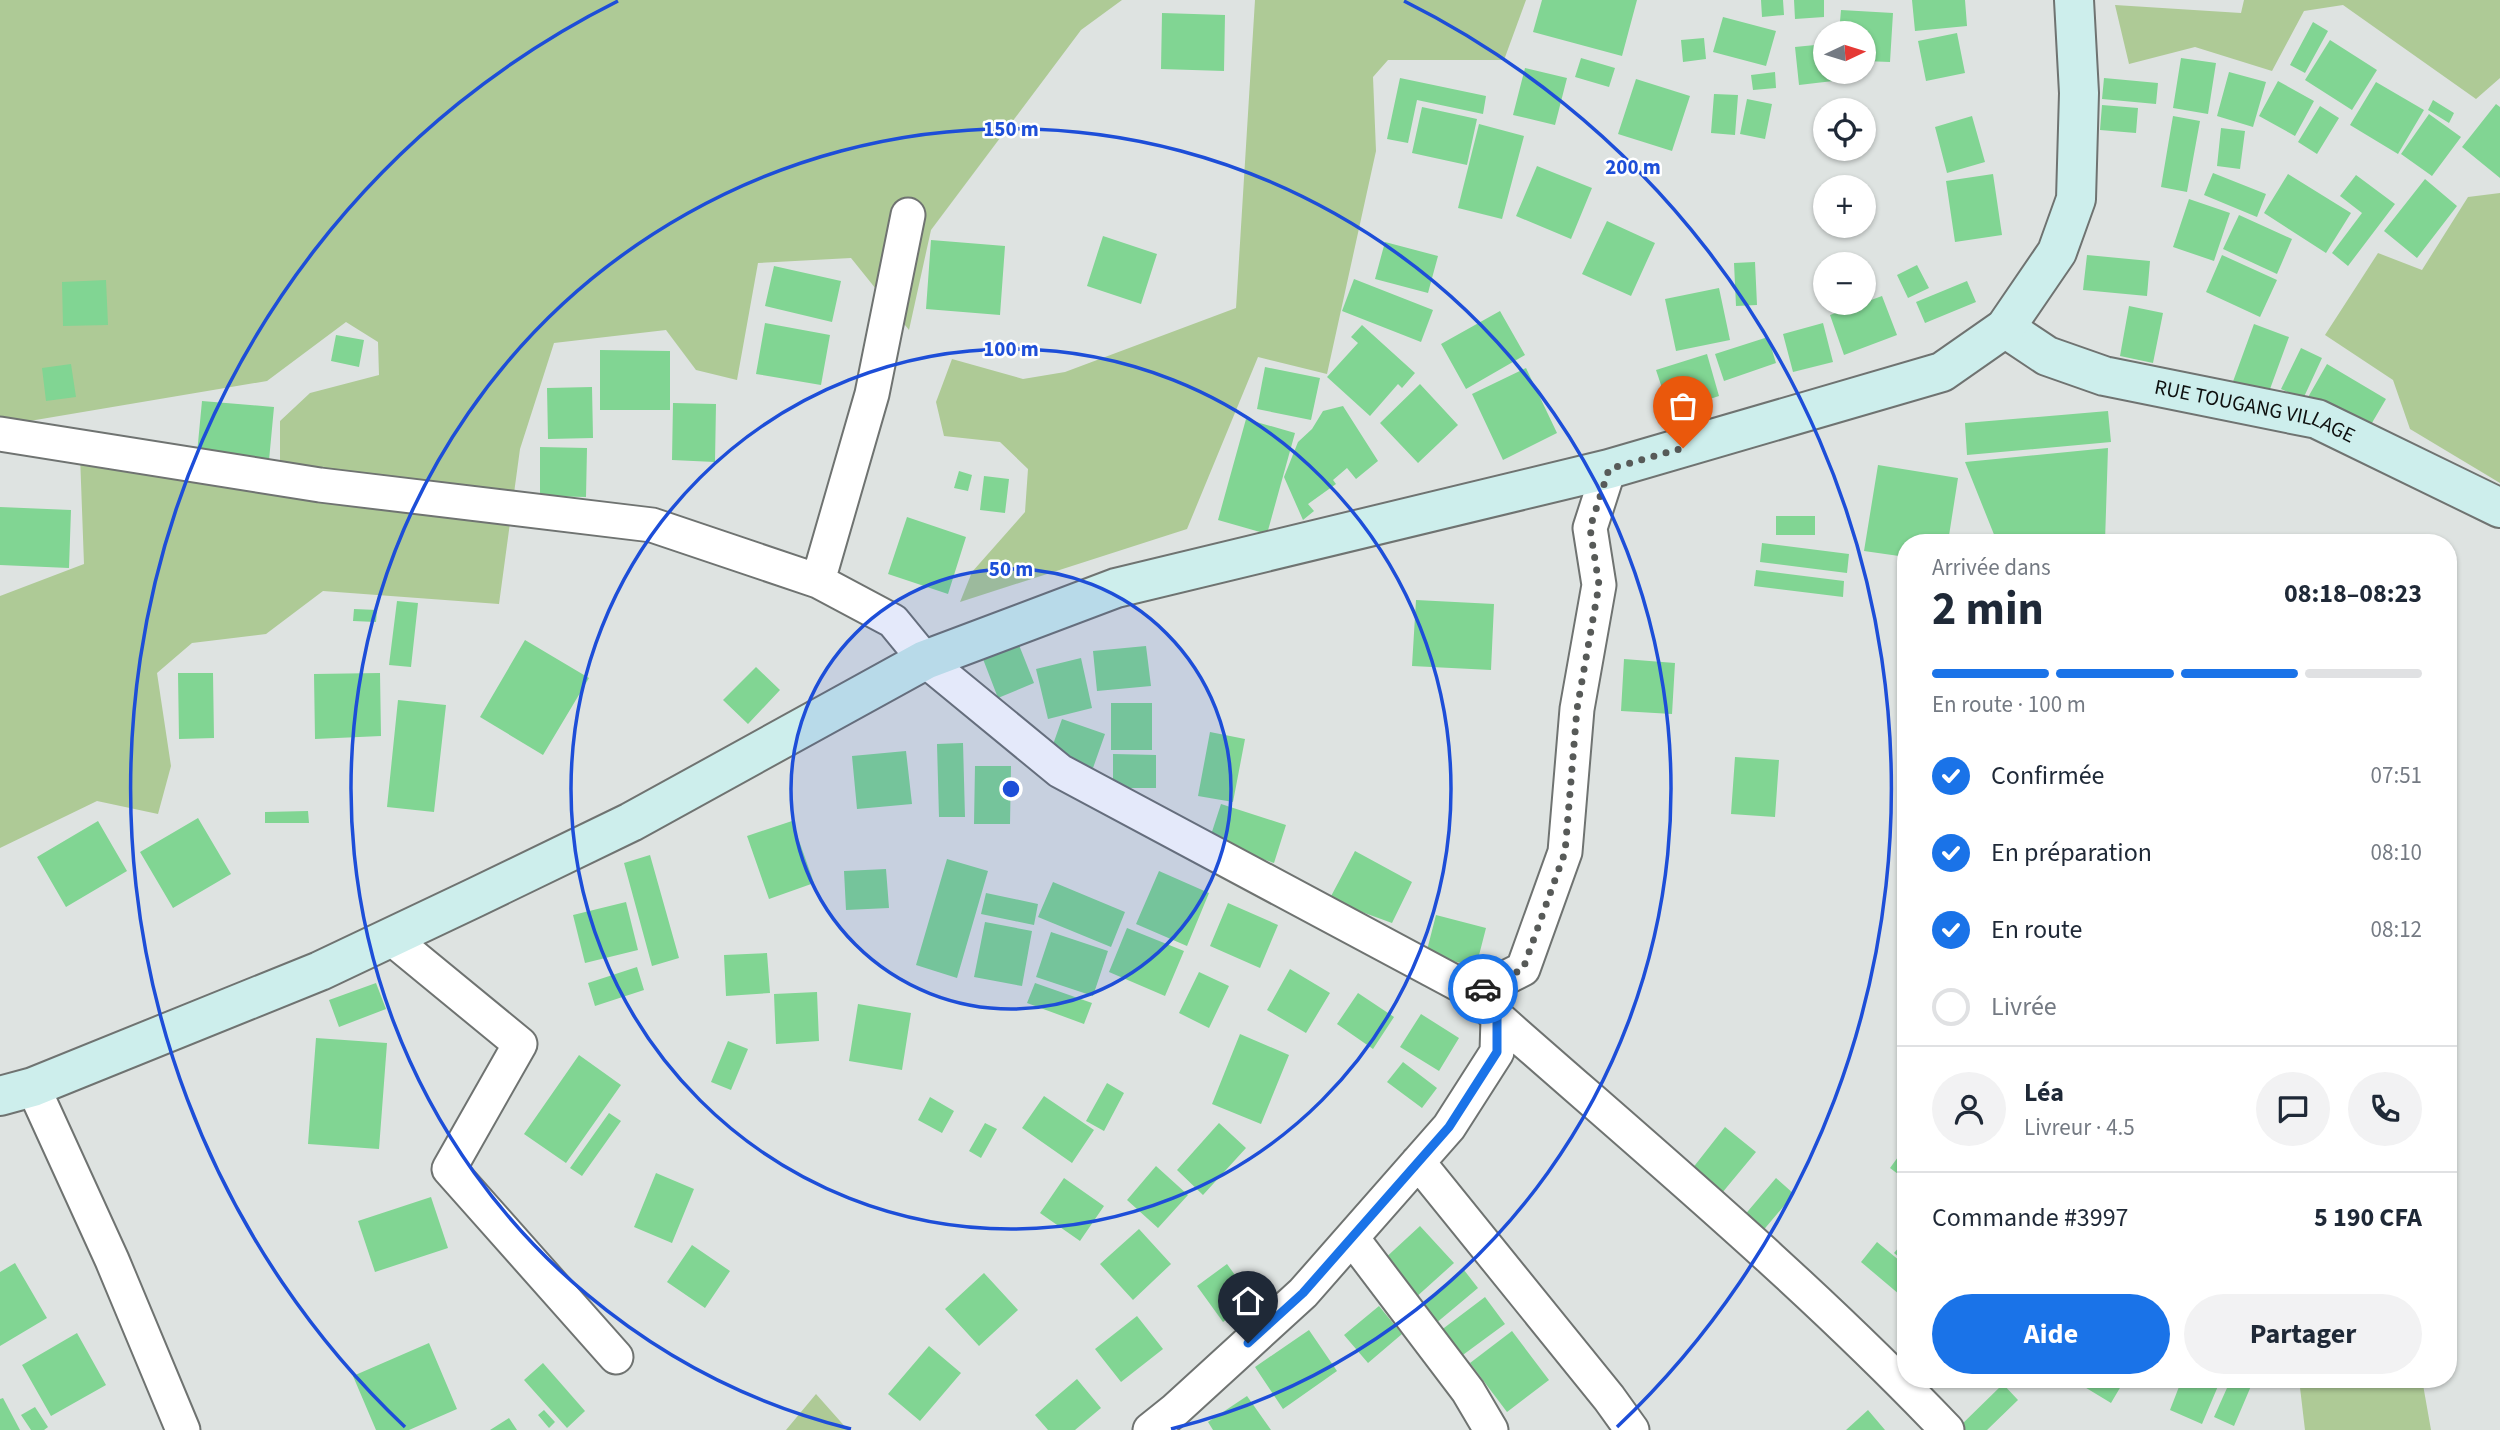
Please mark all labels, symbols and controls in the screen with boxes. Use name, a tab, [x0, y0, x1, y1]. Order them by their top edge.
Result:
north arrow	[1813, 21, 1876, 84]
map controls	[1813, 21, 1876, 315]
button: locate	[1813, 98, 1876, 161]
text: 150 m	[983, 114, 1039, 144]
text: 200 m	[1605, 152, 1661, 182]
button: +	[1813, 175, 1876, 238]
button: −	[1813, 252, 1876, 315]
text: 100 m	[983, 334, 1039, 364]
street label: RUE TOUGANG VILLAGE	[2152, 372, 2360, 450]
pin	[1653, 376, 1713, 448]
icon: bag	[1664, 387, 1702, 425]
text: Arrivée dans	[1932, 551, 2051, 584]
text: 50 m	[989, 554, 1033, 584]
text: 08:18–08:23	[2284, 575, 2422, 612]
text: 2 min	[1932, 577, 2044, 642]
text: En route · 100 m	[1932, 688, 2086, 721]
icon: check	[1932, 757, 1970, 795]
text: Confirmée	[1991, 757, 2105, 794]
text: 07:51	[2371, 759, 2422, 792]
centre of rings	[999, 777, 1023, 801]
icon: check	[1932, 834, 1970, 872]
text: En préparation	[1991, 834, 2152, 871]
text: 08:10	[2371, 836, 2422, 869]
icon: check	[1932, 911, 1970, 949]
text: En route	[1991, 911, 2082, 948]
text: 08:12	[2371, 913, 2422, 946]
courier	[1448, 954, 1518, 1024]
icon: car	[1464, 970, 1502, 1008]
text: Livrée	[1991, 988, 2057, 1025]
button: person	[1932, 1072, 2006, 1146]
button: chat	[2256, 1072, 2330, 1146]
button: phone	[2348, 1072, 2422, 1146]
text: Léa	[2024, 1074, 2064, 1111]
text: Livreur · 4.5	[2024, 1111, 2135, 1144]
text: Commande #3997	[1932, 1199, 2129, 1236]
text: 5 190 CFA	[2314, 1199, 2422, 1236]
pin	[1218, 1271, 1278, 1343]
icon: home	[1229, 1282, 1267, 1320]
button: Aide	[1932, 1294, 2170, 1374]
button: Partager	[2184, 1294, 2422, 1374]

